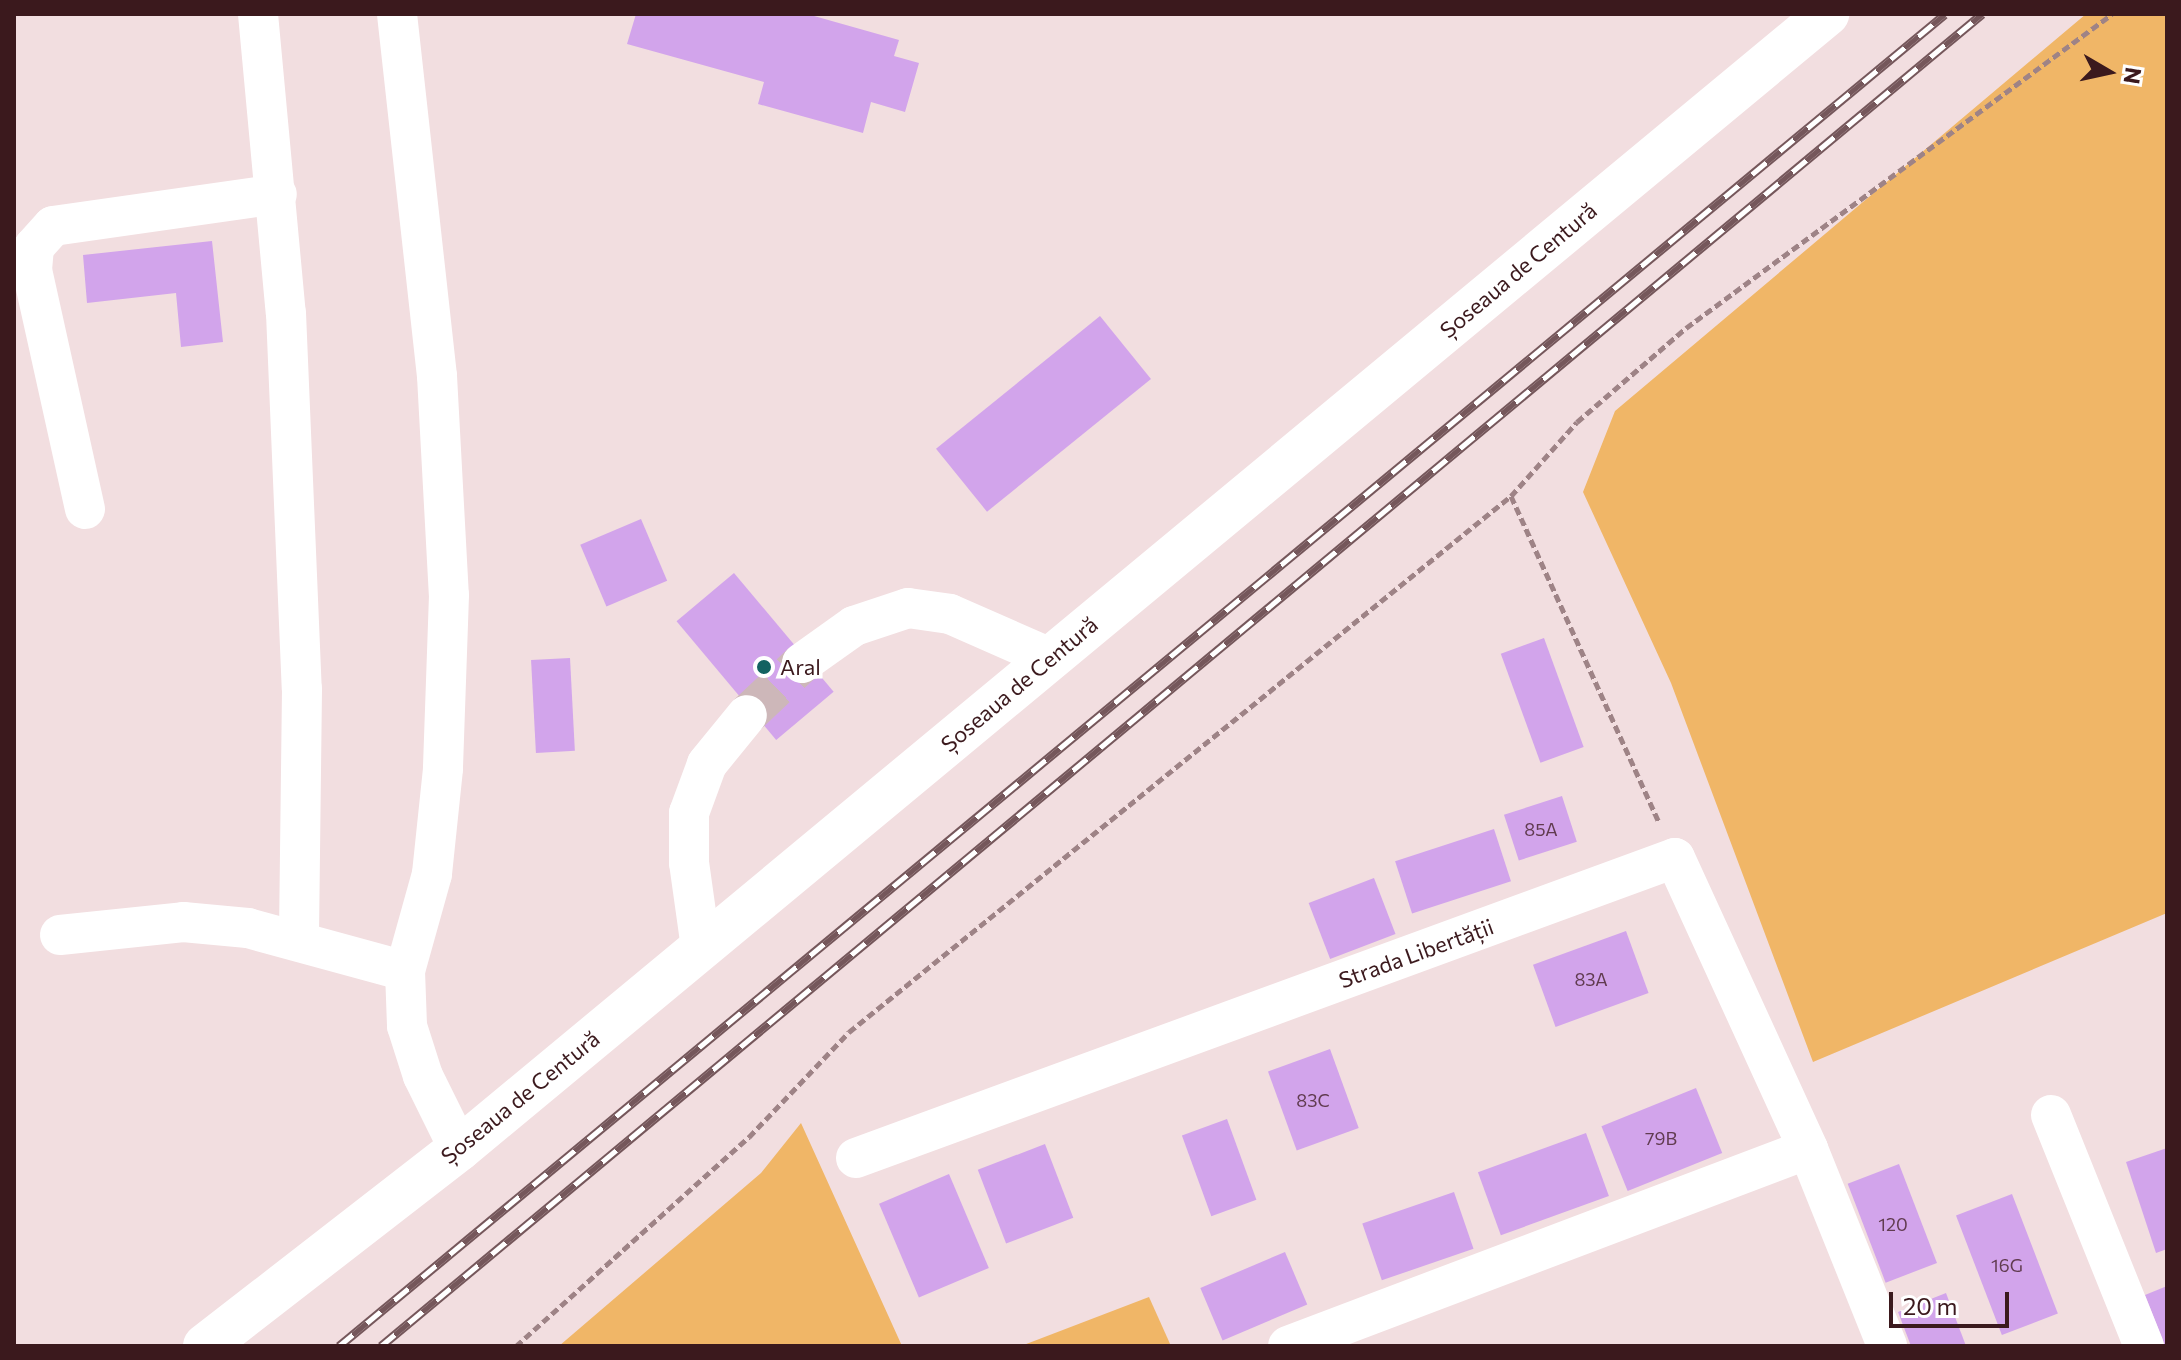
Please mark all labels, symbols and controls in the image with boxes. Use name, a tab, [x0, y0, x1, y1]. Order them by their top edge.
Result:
north arrow	[2069, 32, 2149, 112]
text: N	[2119, 66, 2148, 86]
street label: Șoseaua de Centură	[1434, 197, 1602, 343]
street label: Șoseaua de Centură	[935, 611, 1103, 757]
place label: Aral	[780, 654, 821, 680]
marker: Aral	[755, 658, 773, 676]
house number: 85A	[1524, 818, 1558, 840]
street label: Strada Libertății	[1335, 913, 1497, 993]
house number: 83A	[1574, 968, 1608, 990]
street label: Șoseaua de Centură	[436, 1025, 604, 1169]
house number: 83C	[1296, 1089, 1330, 1111]
house number: 79B	[1645, 1127, 1677, 1149]
house number: 120	[1878, 1213, 1908, 1235]
house number: 16G	[1991, 1254, 2023, 1276]
scale bar	[1893, 1276, 2013, 1326]
text: 20 m	[1903, 1291, 1957, 1320]

